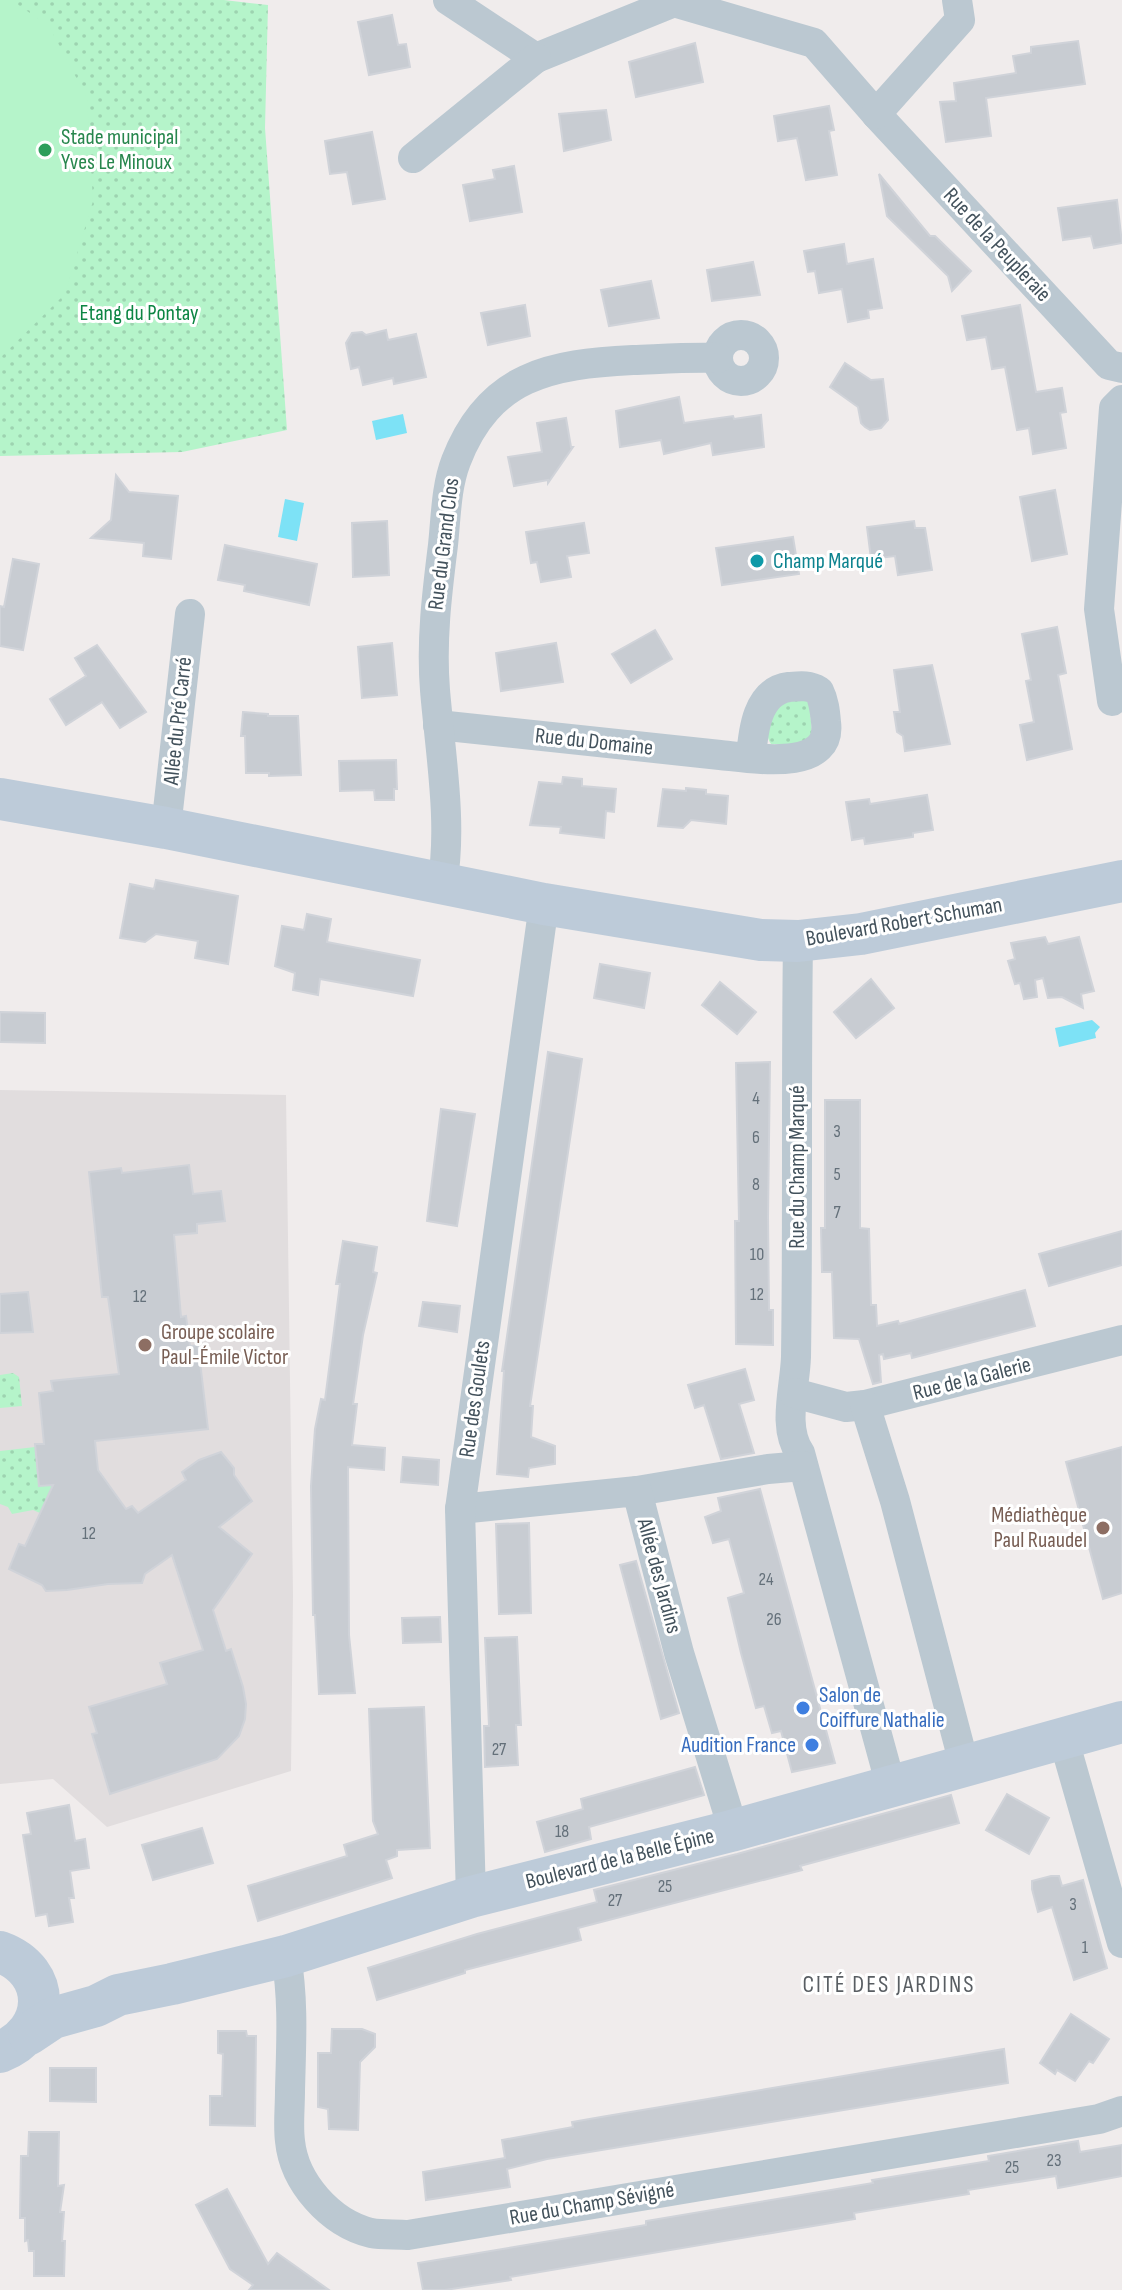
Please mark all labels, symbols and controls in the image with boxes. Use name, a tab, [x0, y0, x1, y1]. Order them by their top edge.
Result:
place label: Stade municipal Yves Le Minoux	[61, 124, 178, 176]
marker: Stade municipal Yves Le Minoux	[36, 141, 54, 159]
street label: Rue de la Peupleraie	[937, 182, 1057, 308]
park label: Etang du Pontay	[79, 300, 199, 327]
street label: Rue du Grand Clos	[423, 476, 466, 612]
place label: Champ Marqué	[773, 548, 883, 575]
marker: Champ Marqué	[748, 552, 766, 570]
street label: Allée du Pré Carré	[158, 656, 198, 787]
street label: Rue du Domaine	[534, 722, 654, 762]
street label: Boulevard Robert Schuman	[804, 891, 1004, 953]
street label: Rue du Champ Marqué	[784, 1085, 811, 1249]
house number: 4	[752, 1088, 760, 1109]
house number: 3	[833, 1121, 841, 1142]
house number: 6	[752, 1127, 760, 1148]
house number: 5	[833, 1164, 841, 1185]
house number: 8	[752, 1174, 760, 1195]
house number: 7	[833, 1202, 841, 1223]
house number: 10	[750, 1244, 764, 1265]
house number: 12	[750, 1284, 764, 1305]
house number: 12	[133, 1286, 147, 1307]
place label: Groupe scolaire Paul-Émile Victor	[161, 1319, 288, 1371]
marker: Groupe scolaire Paul-Émile Victor	[136, 1336, 154, 1354]
street label: Rue des Goulets	[453, 1339, 497, 1459]
street label: Rue de la Galerie	[910, 1351, 1034, 1407]
place label: Médiathèque Paul Ruaudel	[991, 1502, 1087, 1554]
street label: Allée des Jardins	[630, 1515, 687, 1637]
marker: Médiathèque Paul Ruaudel	[1094, 1519, 1112, 1537]
house number: 12	[82, 1523, 96, 1544]
house number: 24	[759, 1569, 774, 1590]
house number: 26	[766, 1609, 782, 1630]
place label: Salon de Coiffure Nathalie	[819, 1682, 945, 1734]
marker: Salon de Coiffure Nathalie	[794, 1699, 812, 1717]
place label: Audition France	[681, 1732, 796, 1759]
marker: Audition France	[803, 1736, 821, 1754]
house number: 27	[492, 1739, 507, 1760]
house number: 18	[555, 1821, 569, 1842]
street label: Boulevard de la Belle Épine	[523, 1823, 717, 1895]
house number: 25	[658, 1876, 672, 1897]
house number: 27	[608, 1890, 623, 1911]
house number: 3	[1069, 1894, 1077, 1915]
house number: 1	[1082, 1937, 1089, 1958]
district label: CITÉ DES JARDINS	[802, 1970, 976, 1999]
house number: 23	[1047, 2150, 1062, 2171]
house number: 25	[1005, 2157, 1019, 2178]
street label: Rue du Champ Sévigné	[508, 2176, 676, 2232]

